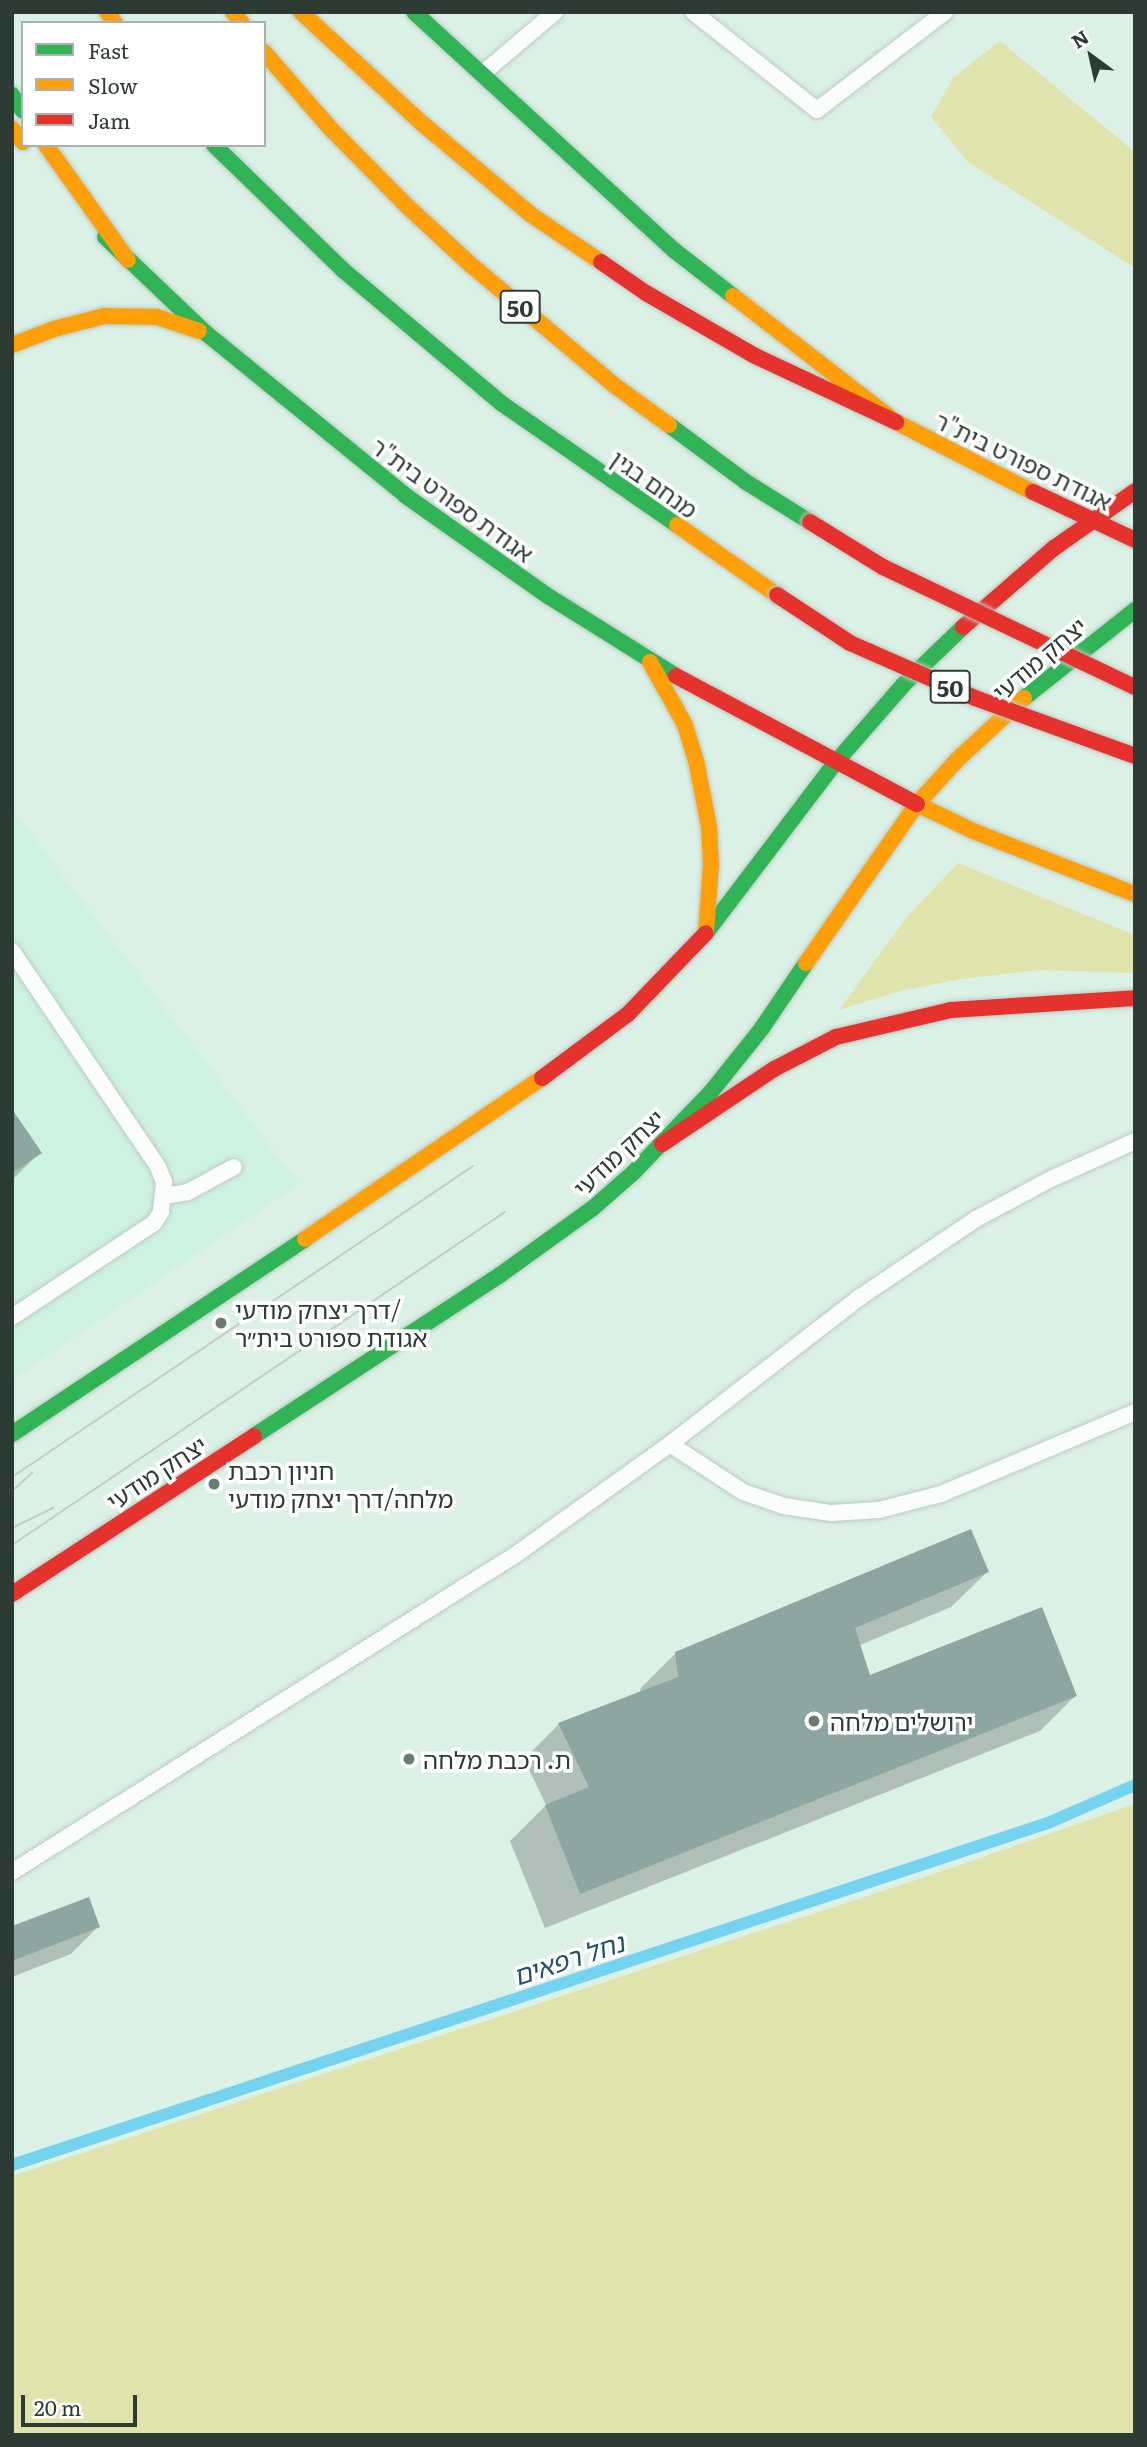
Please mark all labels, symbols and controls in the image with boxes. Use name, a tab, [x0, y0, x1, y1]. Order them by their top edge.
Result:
legend	[21, 21, 266, 147]
north arrow	[1056, 21, 1126, 91]
text: N	[1065, 22, 1094, 54]
text: Fast	[88, 34, 129, 65]
text: Slow	[88, 69, 138, 100]
text: Jam	[88, 104, 130, 135]
road number: 50	[499, 288, 541, 326]
street label: אגודת ספורט בית"ר	[931, 405, 1117, 515]
street label: אגודת ספורט בית"ר	[367, 431, 539, 567]
street label: מנחם בגין	[606, 443, 704, 523]
street label: יצחק מודעי	[986, 610, 1092, 706]
road number: 50	[929, 667, 971, 706]
street label: יצחק מודעי	[567, 1103, 669, 1201]
place label: דרך יצחק מודעי/ אגודת ספורט בית״ר	[235, 1295, 427, 1351]
marker: דרך יצחק מודעי/ אגודת ספורט בית״ר	[213, 1315, 229, 1331]
street label: יצחק מודעי	[101, 1429, 211, 1515]
place label: חניון רכבת מלחה/דרך יצחק מודעי	[228, 1456, 453, 1512]
marker: חניון רכבת מלחה/דרך יצחק מודעי	[206, 1476, 222, 1492]
place label: ירושלים מלחה	[830, 1707, 973, 1735]
marker: ירושלים מלחה	[804, 1711, 824, 1731]
place label: ת. רכבת מלחה	[423, 1745, 571, 1773]
marker: ת. רכבת מלחה	[401, 1751, 417, 1767]
water label: נחל רפאים	[508, 1925, 628, 1991]
scale bar	[24, 2380, 140, 2424]
text: 20 m	[34, 2391, 81, 2422]

